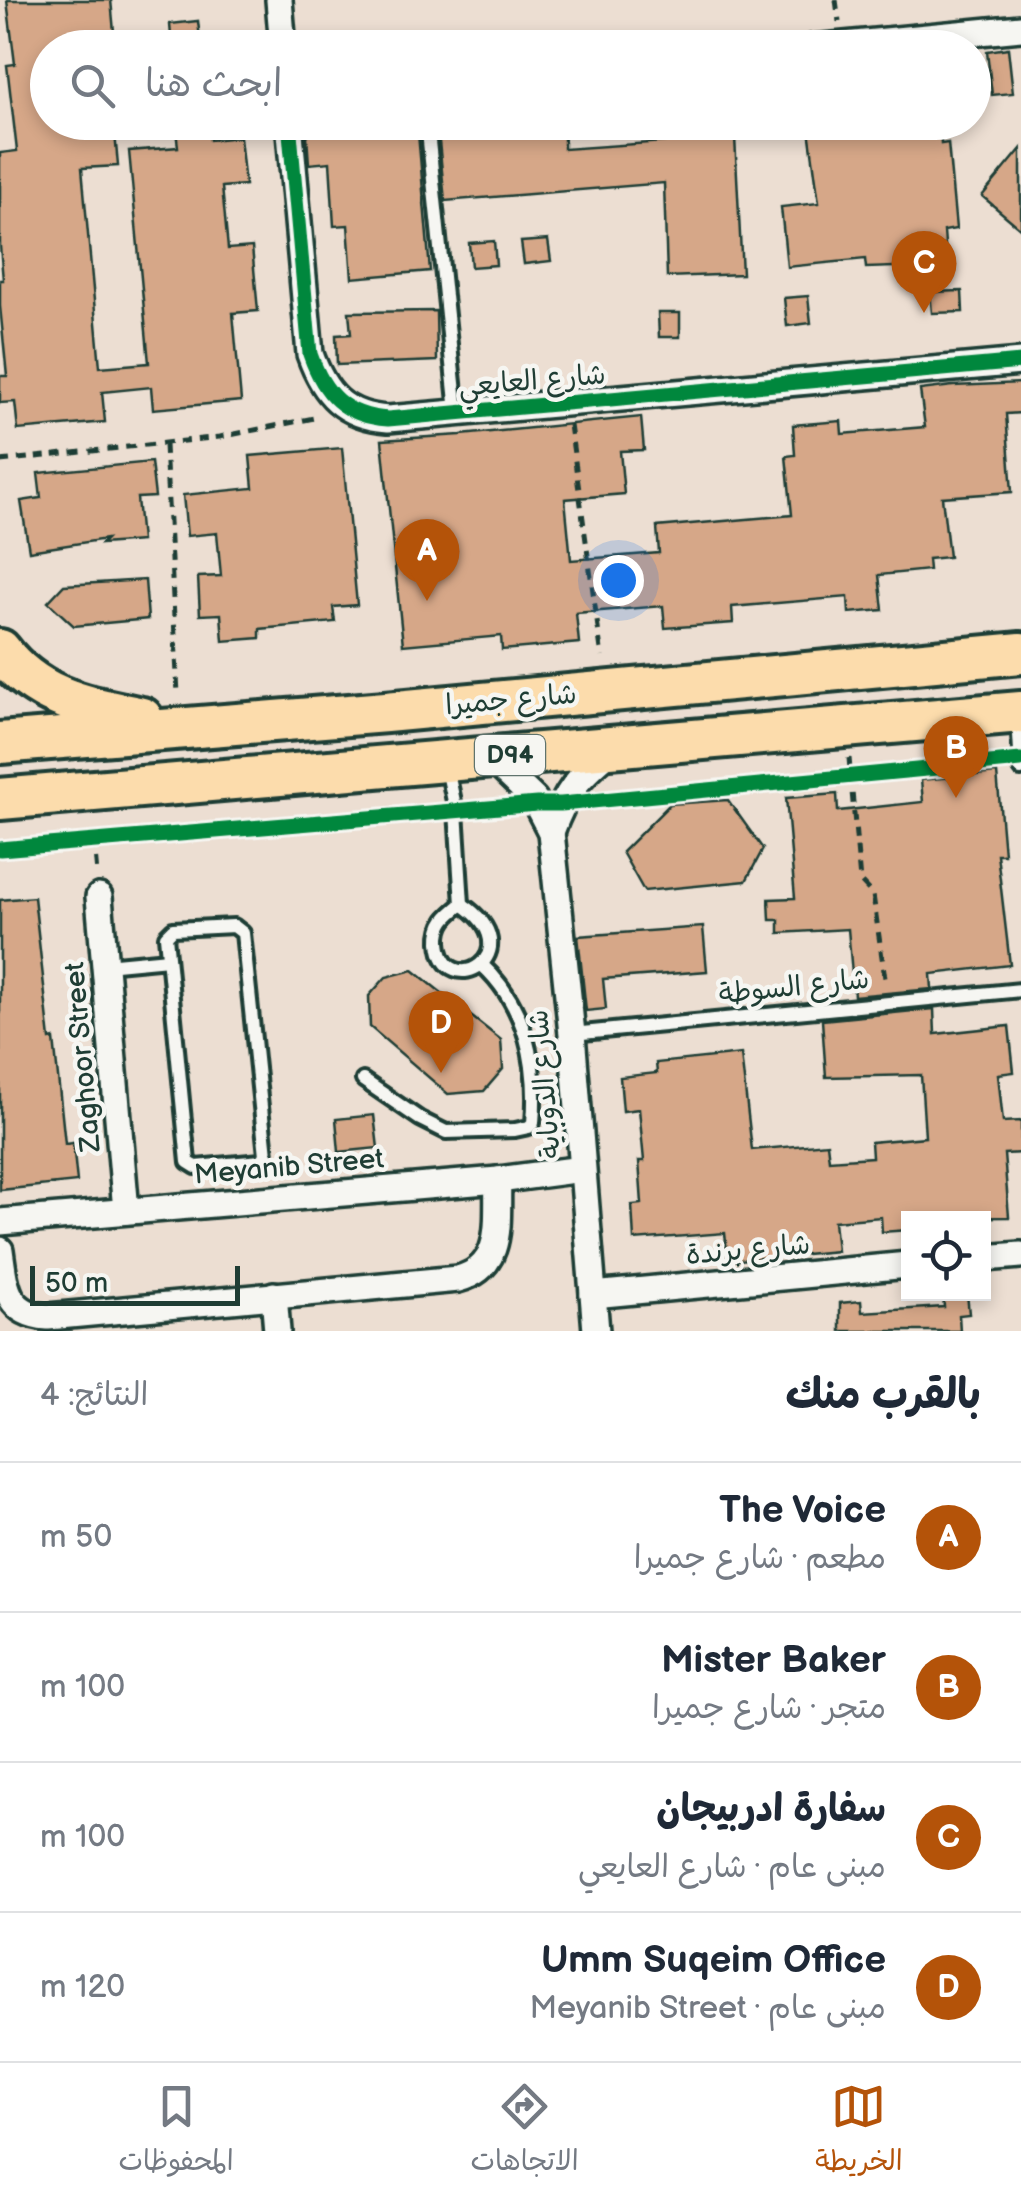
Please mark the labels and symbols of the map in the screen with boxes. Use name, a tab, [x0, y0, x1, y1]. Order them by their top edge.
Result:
pin: C	[892, 230, 956, 313]
street label: شارع العايعي	[457, 358, 608, 411]
pin: A	[394, 518, 460, 601]
your location	[593, 555, 644, 606]
street label: شارع جميرا	[444, 678, 578, 724]
pin: B	[924, 716, 988, 798]
road number: D94	[475, 735, 545, 775]
street label: Zaghoor Street	[58, 960, 108, 1154]
street label: شارع السوطة	[717, 963, 871, 1013]
pin: D	[408, 990, 474, 1073]
street label: شارع الدوباية	[522, 1008, 570, 1160]
street label: Meyanib Street	[193, 1142, 386, 1192]
street label: شارع برندة	[685, 1228, 812, 1274]
scale bar	[30, 1261, 240, 1306]

